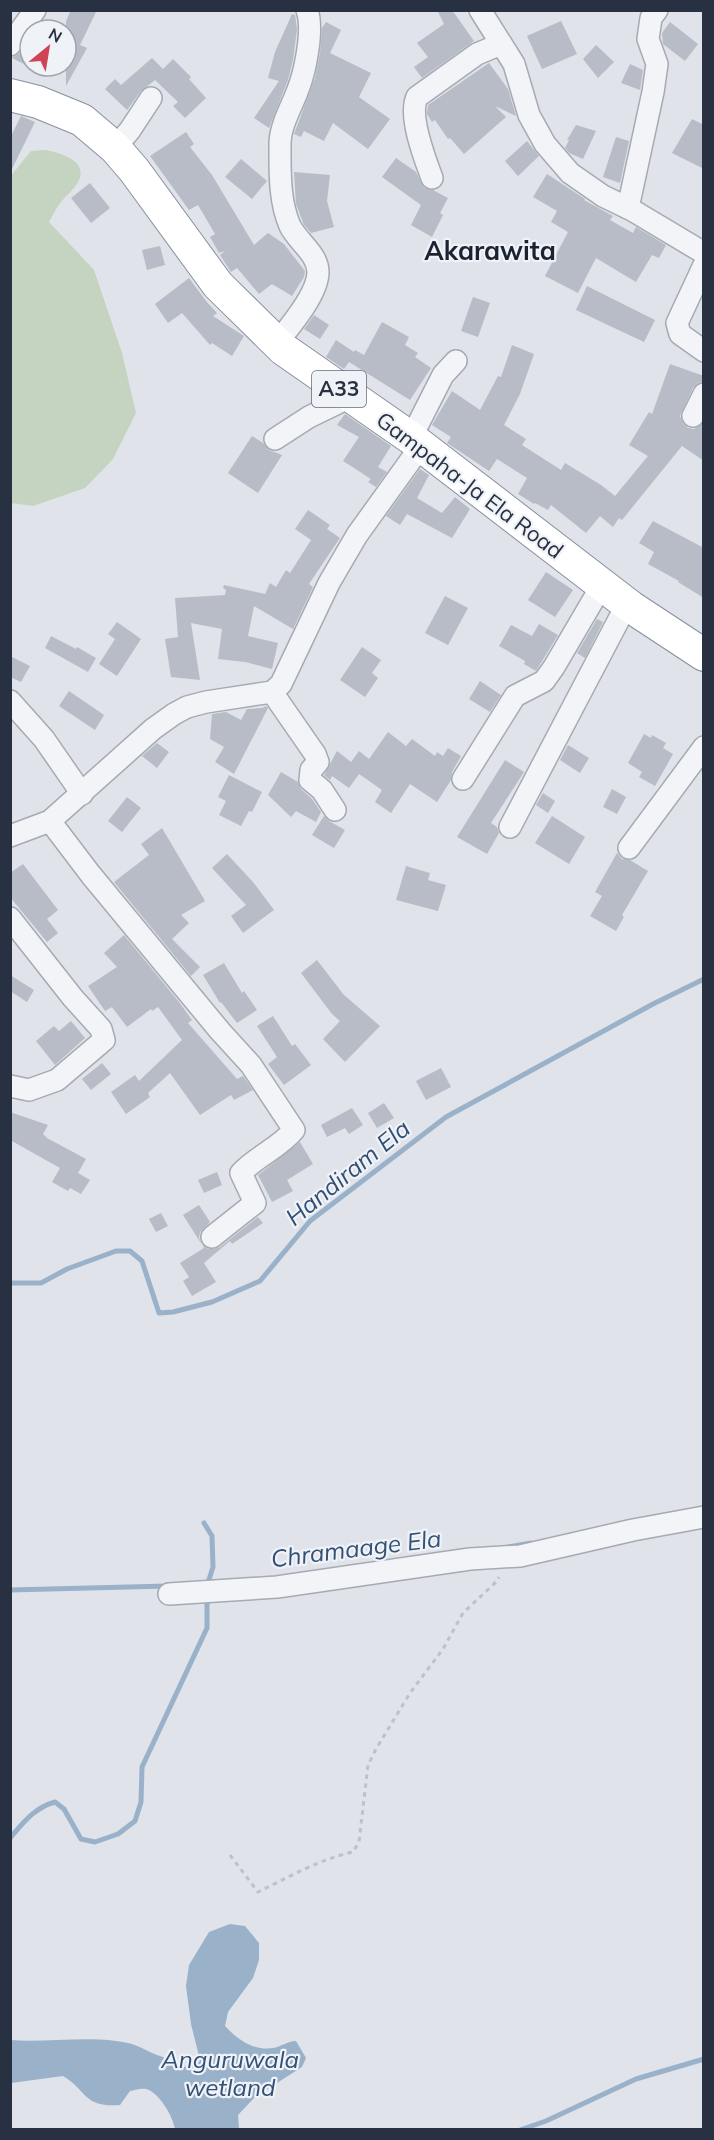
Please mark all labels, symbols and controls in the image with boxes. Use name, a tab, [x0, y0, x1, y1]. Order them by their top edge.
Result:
north arrow	[18, 18, 78, 78]
text: N	[45, 23, 66, 47]
district label: Akarawita	[424, 234, 556, 267]
road number: A33	[312, 371, 366, 407]
street label: Gampaha-Ja Ela Road	[371, 405, 569, 565]
water label: Handiram Ela	[279, 1113, 416, 1232]
water label: Chramaage Ela	[269, 1523, 443, 1573]
water label: Anguruwala wetland	[160, 2044, 299, 2102]

